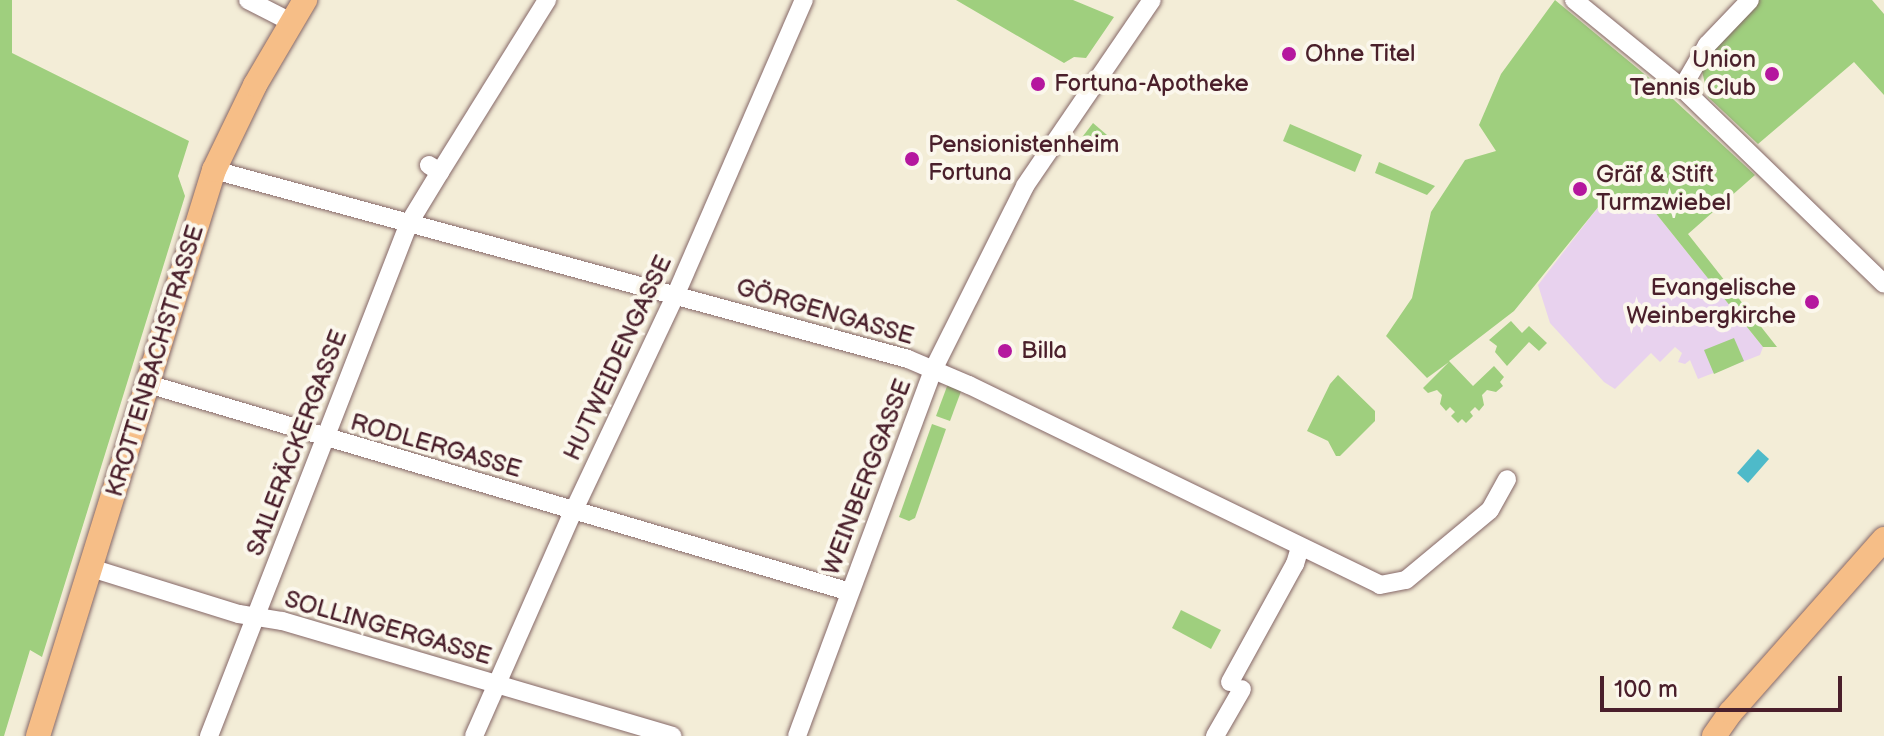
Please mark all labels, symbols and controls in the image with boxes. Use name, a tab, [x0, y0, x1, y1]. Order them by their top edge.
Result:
place label: Ohne Titel	[1305, 40, 1416, 68]
marker: Ohne Titel	[1280, 45, 1298, 63]
place label: Union Tennis Club	[1630, 46, 1756, 102]
marker: Union Tennis Club	[1763, 65, 1781, 83]
place label: Fortuna-Apotheke	[1054, 70, 1249, 98]
marker: Fortuna-Apotheke	[1029, 75, 1047, 93]
place label: Pensionistenheim Fortuna	[928, 131, 1119, 187]
marker: Pensionistenheim Fortuna	[903, 150, 921, 168]
place label: Gräf & Stift Turmzwiebel	[1596, 161, 1731, 217]
marker: Gräf & Stift Turmzwiebel	[1571, 180, 1589, 198]
street label: KROTTENBACHSTRASSE	[100, 222, 210, 500]
street label: HUTWEIDENGASSE	[558, 251, 678, 465]
street label: GÖRGENGASSE	[733, 273, 917, 351]
place label: Evangelische Weinbergkirche	[1626, 274, 1796, 330]
marker: Evangelische Weinbergkirche	[1803, 293, 1821, 311]
street label: SAILERÄCKERGASSE	[241, 326, 353, 560]
place label: Billa	[1021, 337, 1067, 365]
marker: Billa	[996, 342, 1014, 360]
street label: WEINBERGGASSE	[816, 375, 918, 579]
street label: RODLERGASSE	[347, 408, 525, 484]
street label: SOLLINGERGASSE	[281, 585, 495, 671]
scale bar	[1604, 660, 1846, 710]
text: 100 m	[1614, 675, 1678, 704]

